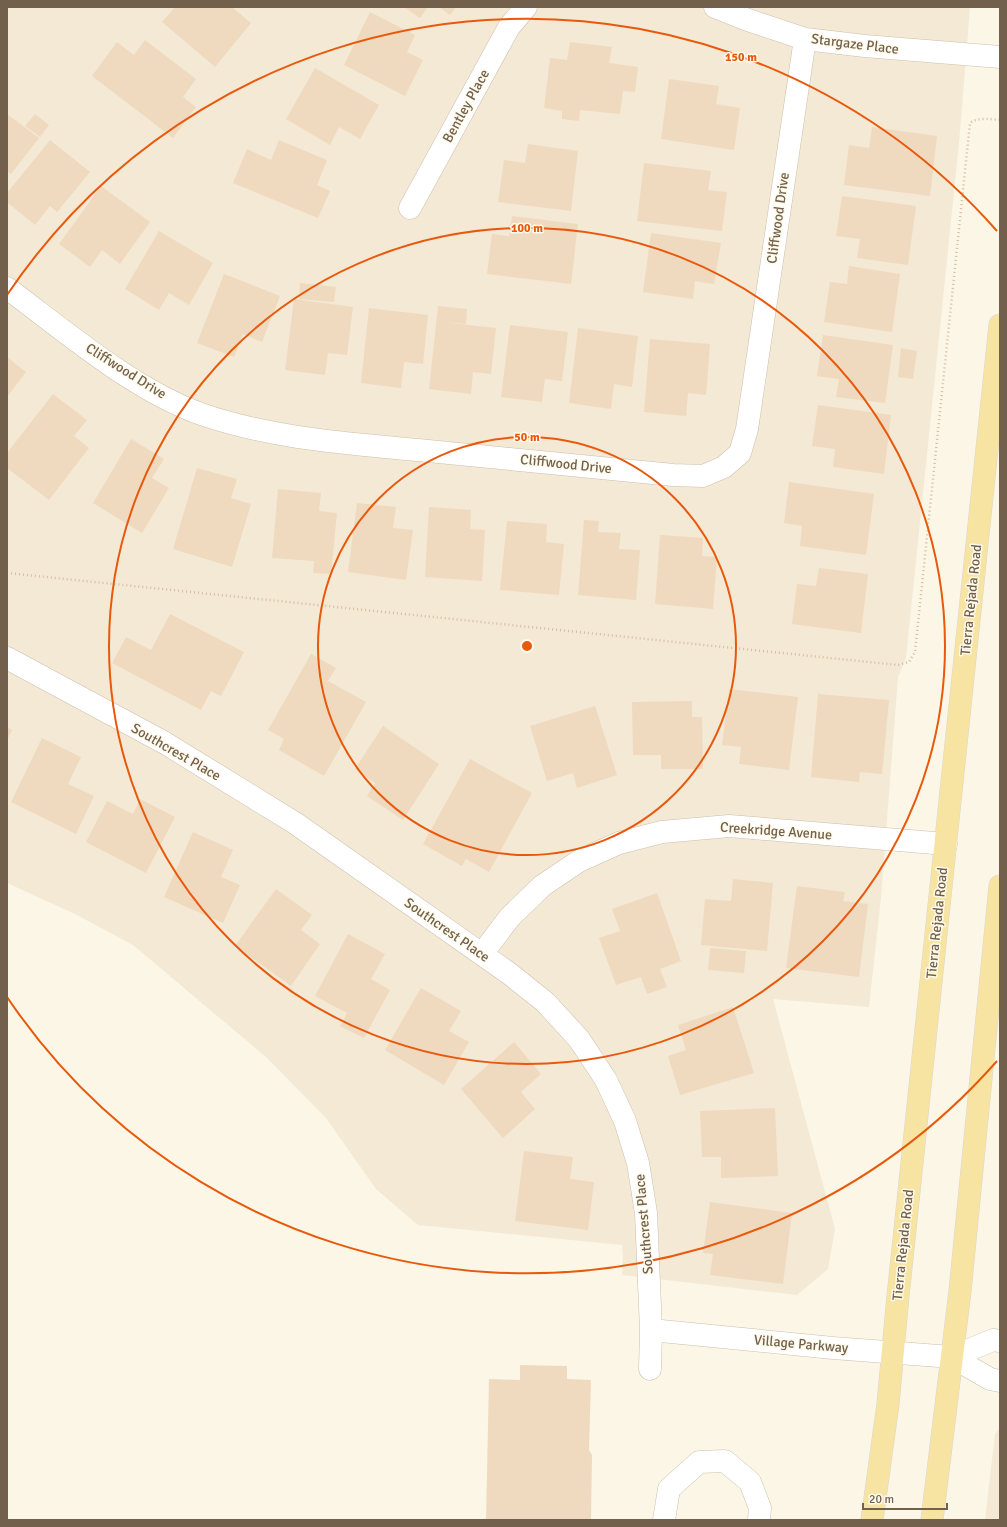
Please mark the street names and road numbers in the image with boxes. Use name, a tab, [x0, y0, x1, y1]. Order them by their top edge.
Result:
street label: Stargaze Place	[810, 30, 900, 58]
street label: Bentley Place	[439, 66, 493, 146]
street label: Cliffwood Drive	[763, 171, 793, 265]
street label: Cliffwood Drive	[83, 339, 169, 403]
street label: Cliffwood Drive	[519, 451, 613, 477]
street label: Tierra Rejada Road	[957, 544, 985, 656]
street label: Southcrest Place	[128, 720, 224, 784]
street label: Creekridge Avenue	[719, 819, 833, 843]
street label: Tierra Rejada Road	[923, 867, 951, 979]
street label: Southcrest Place	[401, 894, 493, 966]
street label: Southcrest Place	[631, 1173, 657, 1275]
street label: Tierra Rejada Road	[889, 1189, 917, 1301]
street label: Village Parkway	[753, 1331, 849, 1357]

